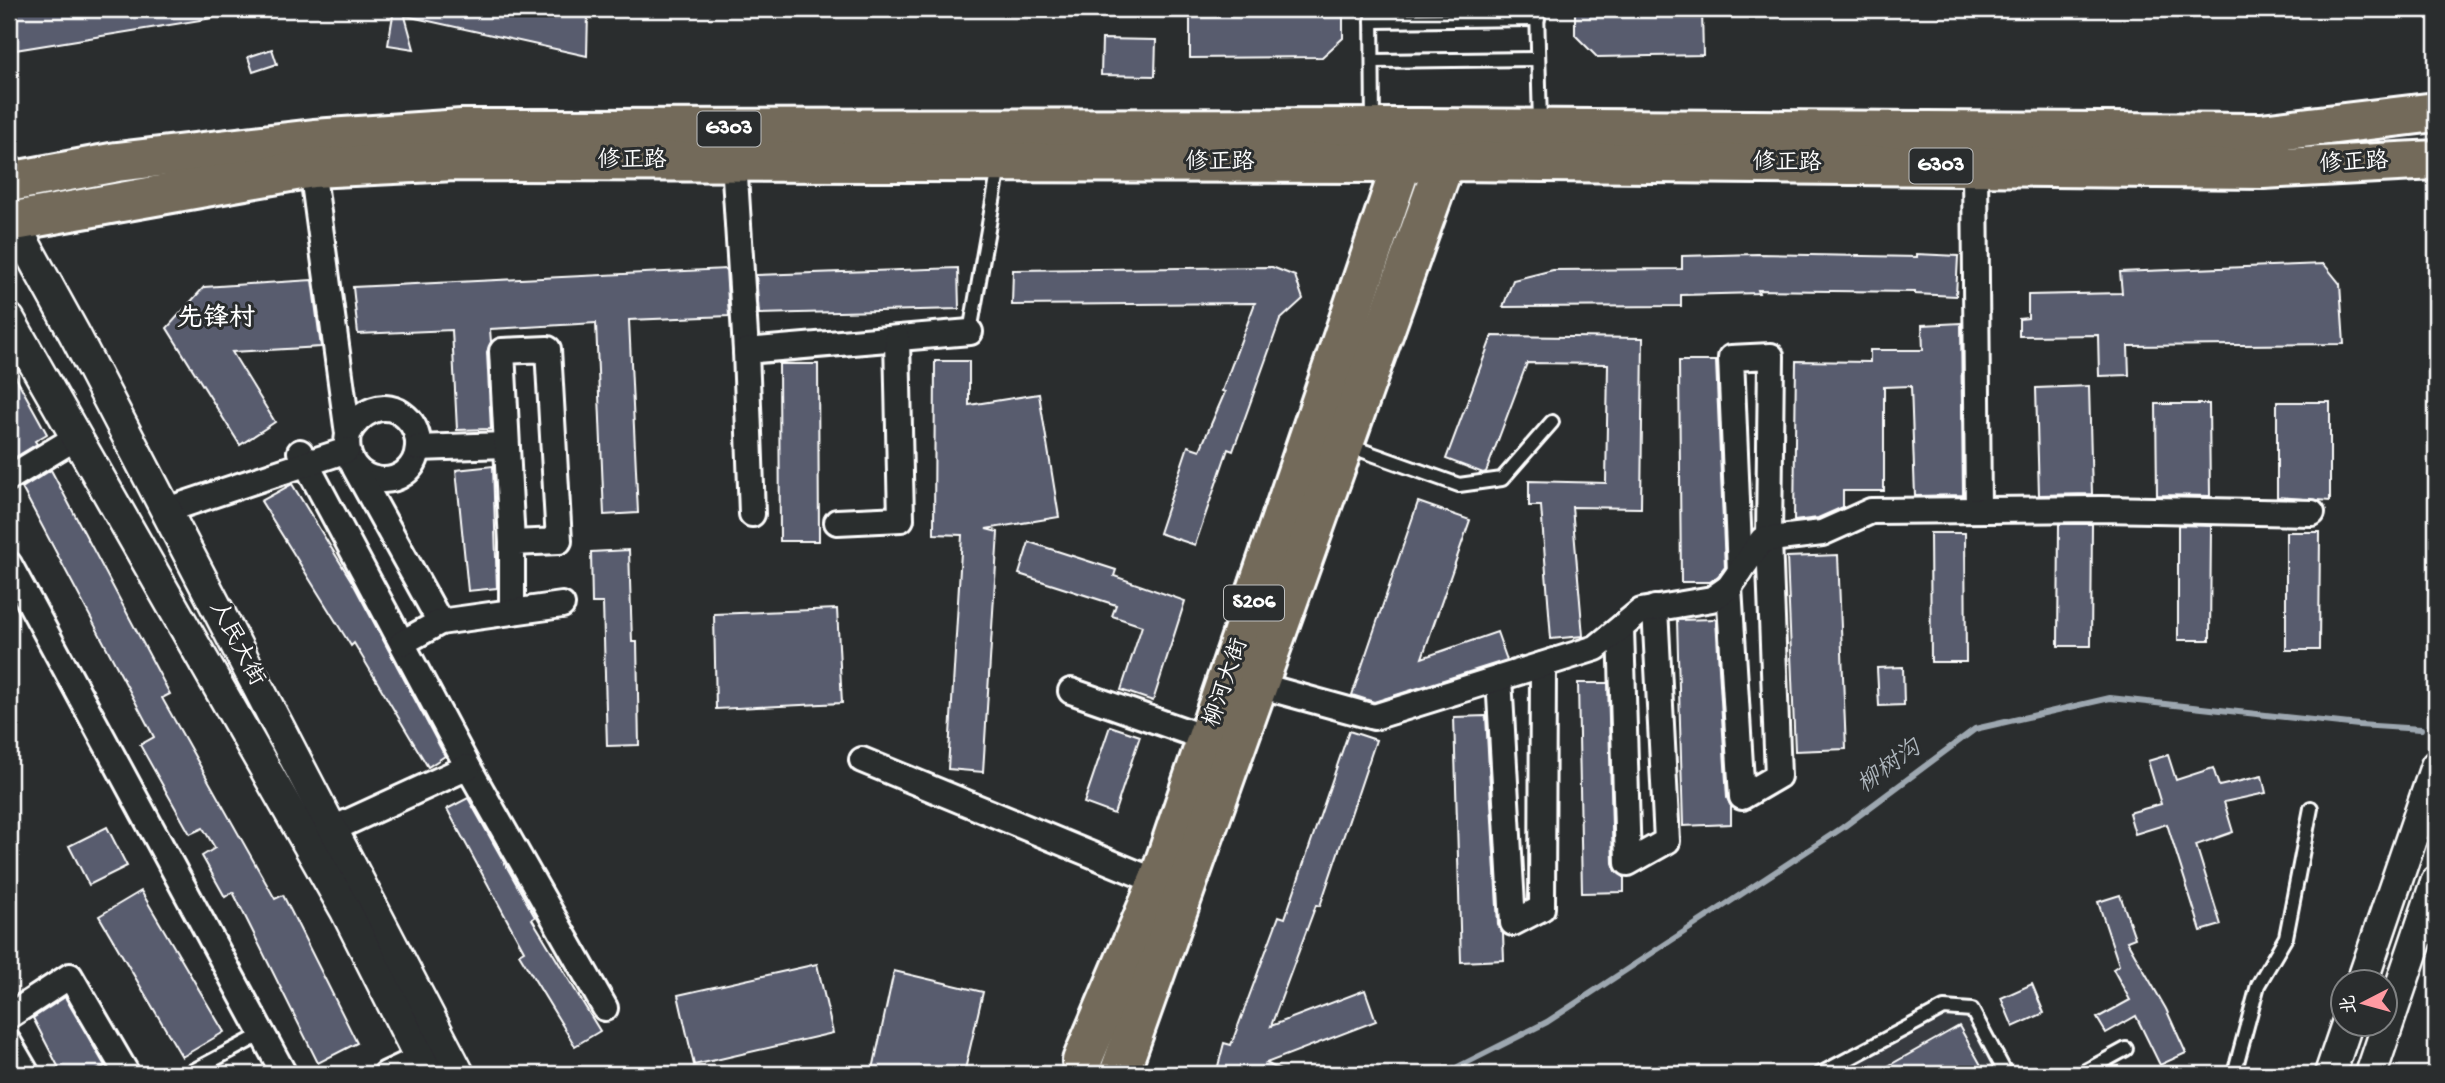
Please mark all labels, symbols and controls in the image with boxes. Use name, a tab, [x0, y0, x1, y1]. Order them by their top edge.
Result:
road number: G303	[698, 111, 760, 146]
street label: 修正路	[598, 147, 667, 175]
road number: G303	[1910, 148, 1972, 184]
street label: 修正路	[2319, 148, 2389, 179]
street label: 修正路	[1186, 149, 1255, 177]
street label: 修正路	[1752, 149, 1822, 178]
district label: 先锋村	[177, 303, 255, 336]
road number: S206	[1224, 586, 1284, 620]
street label: 人民大街	[202, 597, 270, 691]
street label: 柳河大街	[1198, 635, 1255, 731]
water label: 柳树沟	[1852, 733, 1929, 801]
north arrow	[2330, 968, 2400, 1038]
text: 北	[2338, 994, 2363, 1015]

